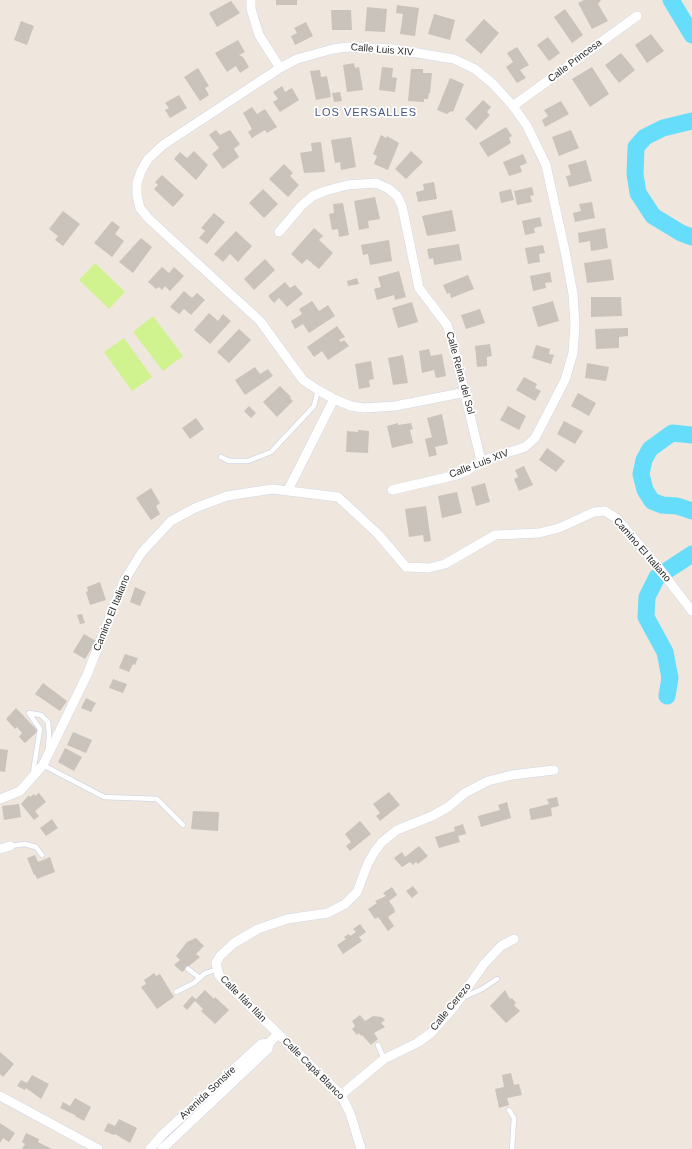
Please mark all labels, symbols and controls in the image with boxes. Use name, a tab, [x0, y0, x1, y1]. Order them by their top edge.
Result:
street label: Calle Princesa	[546, 37, 604, 85]
street label: Calle Luis XIV	[350, 41, 414, 59]
district label: LOS VERSALLES	[315, 106, 417, 120]
street label: Calle Reina del Sol	[443, 330, 477, 416]
street label: Calle Luis XIV	[448, 447, 510, 481]
street label: Camino El Italiano	[611, 515, 673, 585]
street label: Camino El Italiano	[91, 573, 133, 653]
street label: Calle Ilán Ilán	[217, 973, 269, 1025]
street label: Calle Cerezo	[428, 981, 474, 1033]
street label: Calle Capá Blanco	[279, 1035, 347, 1103]
street label: Avenida Sonsire	[177, 1064, 239, 1122]

